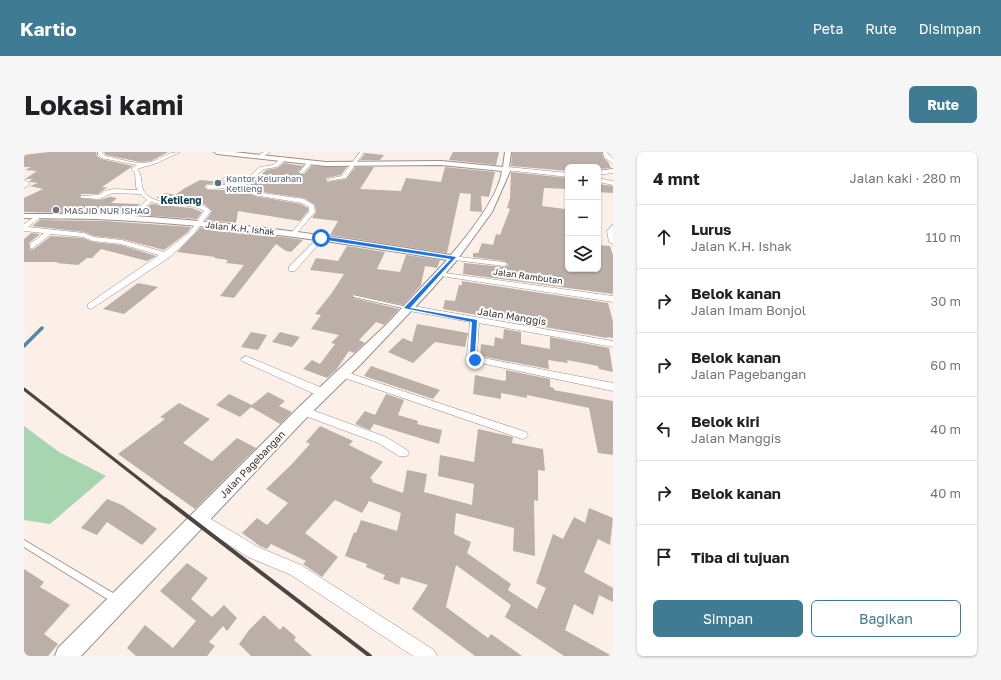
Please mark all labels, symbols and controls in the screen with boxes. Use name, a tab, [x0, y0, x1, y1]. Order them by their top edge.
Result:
text: Kartio	[20, 17, 77, 40]
text: Peta	[813, 20, 843, 37]
text: Rute	[865, 20, 897, 37]
text: Disimpan	[919, 20, 981, 37]
button: Rute	[909, 86, 977, 123]
text: Lokasi kami	[24, 88, 184, 121]
map controls	[565, 164, 601, 272]
button: +	[565, 164, 601, 200]
text: 4 mnt	[653, 168, 700, 189]
text: Jalan kaki · 280 m	[850, 170, 961, 186]
place label: Kantor Kelurahan Ketileng	[226, 173, 302, 194]
marker: Kantor Kelurahan Ketileng	[213, 178, 223, 188]
district label: Ketileng	[160, 194, 202, 206]
button: −	[565, 200, 601, 236]
marker: MASJID NUR ISHAQ	[51, 205, 61, 215]
place label: MASJID NUR ISHAQ	[64, 205, 150, 216]
street label: Jalan K.H. Ishak	[205, 219, 275, 237]
text: Lurus	[691, 220, 732, 238]
icon: ahead	[653, 226, 675, 248]
route start	[312, 229, 330, 247]
text: 110 m	[926, 229, 961, 245]
button: layers	[565, 236, 601, 272]
text: Jalan K.H. Ishak	[691, 238, 792, 254]
street label: Jalan Rambutan	[493, 266, 563, 286]
text: Belok kanan	[691, 284, 781, 302]
icon: right	[653, 290, 675, 312]
text: 30 m	[931, 293, 961, 309]
text: Jalan Imam Bonjol	[691, 302, 806, 318]
street label: Jalan Manggis	[477, 305, 547, 327]
text: Belok kanan	[691, 348, 781, 366]
route end	[466, 351, 484, 369]
icon: right	[653, 354, 675, 376]
text: 60 m	[930, 357, 961, 373]
text: Jalan Pagebangan	[691, 366, 806, 382]
text: Belok kiri	[691, 412, 760, 430]
icon: left	[653, 418, 675, 440]
text: 40 m	[930, 421, 961, 437]
street label: Jalan Pagebangan	[217, 428, 287, 500]
text: Jalan Manggis	[691, 430, 781, 446]
icon: right	[653, 482, 675, 504]
text: Belok kanan	[691, 484, 781, 502]
text: 40 m	[930, 485, 961, 501]
icon: arrive	[653, 546, 675, 568]
text: Tiba di tujuan	[691, 548, 789, 566]
button: Simpan	[653, 600, 803, 637]
button: Bagikan	[811, 600, 961, 637]

